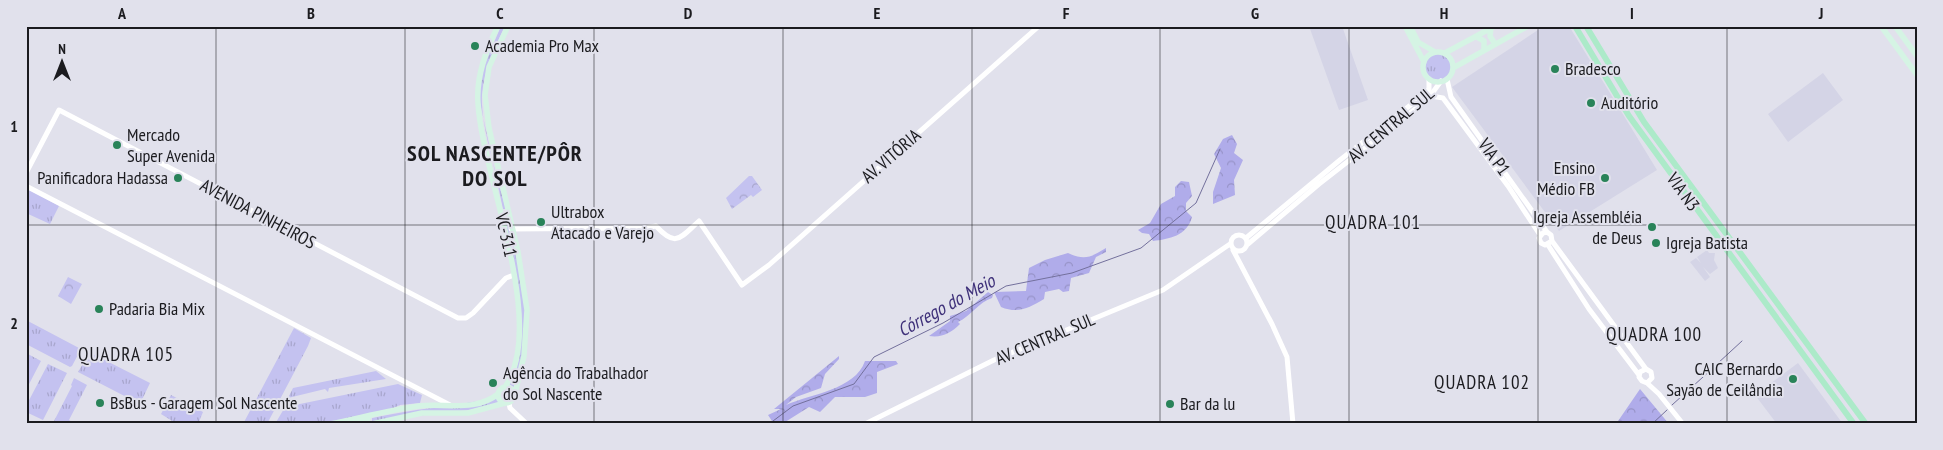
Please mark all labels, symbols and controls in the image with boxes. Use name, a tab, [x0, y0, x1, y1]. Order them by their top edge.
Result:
text: A	[117, 3, 127, 23]
text: B	[307, 3, 315, 23]
text: C	[496, 3, 504, 23]
text: D	[684, 3, 693, 23]
text: E	[874, 3, 881, 23]
text: F	[1063, 3, 1070, 23]
text: G	[1251, 3, 1259, 23]
text: H	[1440, 3, 1448, 23]
text: I	[1630, 3, 1634, 23]
text: J	[1818, 3, 1823, 23]
place label: Academia Pro Max	[485, 34, 600, 57]
north arrow	[38, 38, 88, 88]
text: N	[58, 40, 66, 58]
marker: Academia Pro Max	[469, 40, 481, 52]
place label: Bradesco	[1565, 57, 1621, 80]
marker: Bradesco	[1549, 63, 1561, 75]
street label: AV. CENTRAL SUL	[1343, 81, 1439, 168]
place label: Auditório	[1601, 91, 1658, 114]
marker: Auditório	[1585, 97, 1597, 109]
text: 1	[10, 116, 18, 136]
place label: Mercado Super Avenida	[127, 123, 215, 167]
street label: AV. VITÓRIA	[856, 123, 925, 188]
street label: VIA P1	[1473, 133, 1516, 180]
marker: Mercado Super Avenida	[111, 139, 123, 151]
district label: SOL NASCENTE/PÔR DO SOL	[407, 139, 583, 192]
place label: Ensino Médio FB	[1537, 156, 1595, 200]
place label: Panificadora Hadassa	[37, 166, 168, 189]
street label: VIA N3	[1661, 167, 1705, 215]
marker: Panificadora Hadassa	[172, 172, 184, 184]
marker: Ensino Médio FB	[1599, 172, 1611, 184]
street label: AVENIDA PINHEIROS	[196, 173, 320, 254]
place label: Ultrabox Atacado e Varejo	[551, 200, 654, 244]
place label: Igreja Assembléia de Deus	[1533, 205, 1642, 249]
street label: VC-311	[490, 210, 523, 259]
district label: QUADRA 101	[1325, 210, 1421, 234]
marker: Ultrabox Atacado e Varejo	[535, 216, 547, 228]
marker: Igreja Assembléia de Deus	[1646, 221, 1658, 233]
place label: Igreja Batista	[1666, 231, 1748, 254]
marker: Igreja Batista	[1650, 237, 1662, 249]
water label: Córrego do Meio	[893, 268, 1000, 342]
place label: Padaria Bia Mix	[109, 297, 205, 320]
marker: Padaria Bia Mix	[93, 303, 105, 315]
street label: AV. CENTRAL SUL	[991, 307, 1099, 370]
text: 2	[10, 313, 18, 333]
district label: QUADRA 100	[1606, 322, 1702, 346]
district label: QUADRA 105	[78, 342, 174, 366]
place label: CAIC Bernardo Sayão de Ceilândia	[1666, 357, 1783, 401]
place label: Agência do Trabalhador do Sol Nascente	[503, 361, 648, 405]
district label: QUADRA 102	[1434, 370, 1530, 394]
marker: CAIC Bernardo Sayão de Ceilândia	[1787, 373, 1799, 385]
marker: Agência do Trabalhador do Sol Nascente	[487, 377, 499, 389]
place label: BsBus - Garagem Sol Nascente	[110, 391, 298, 414]
place label: Bar da lu	[1180, 392, 1235, 415]
marker: BsBus - Garagem Sol Nascente	[94, 397, 106, 409]
marker: Bar da lu	[1164, 398, 1176, 410]

